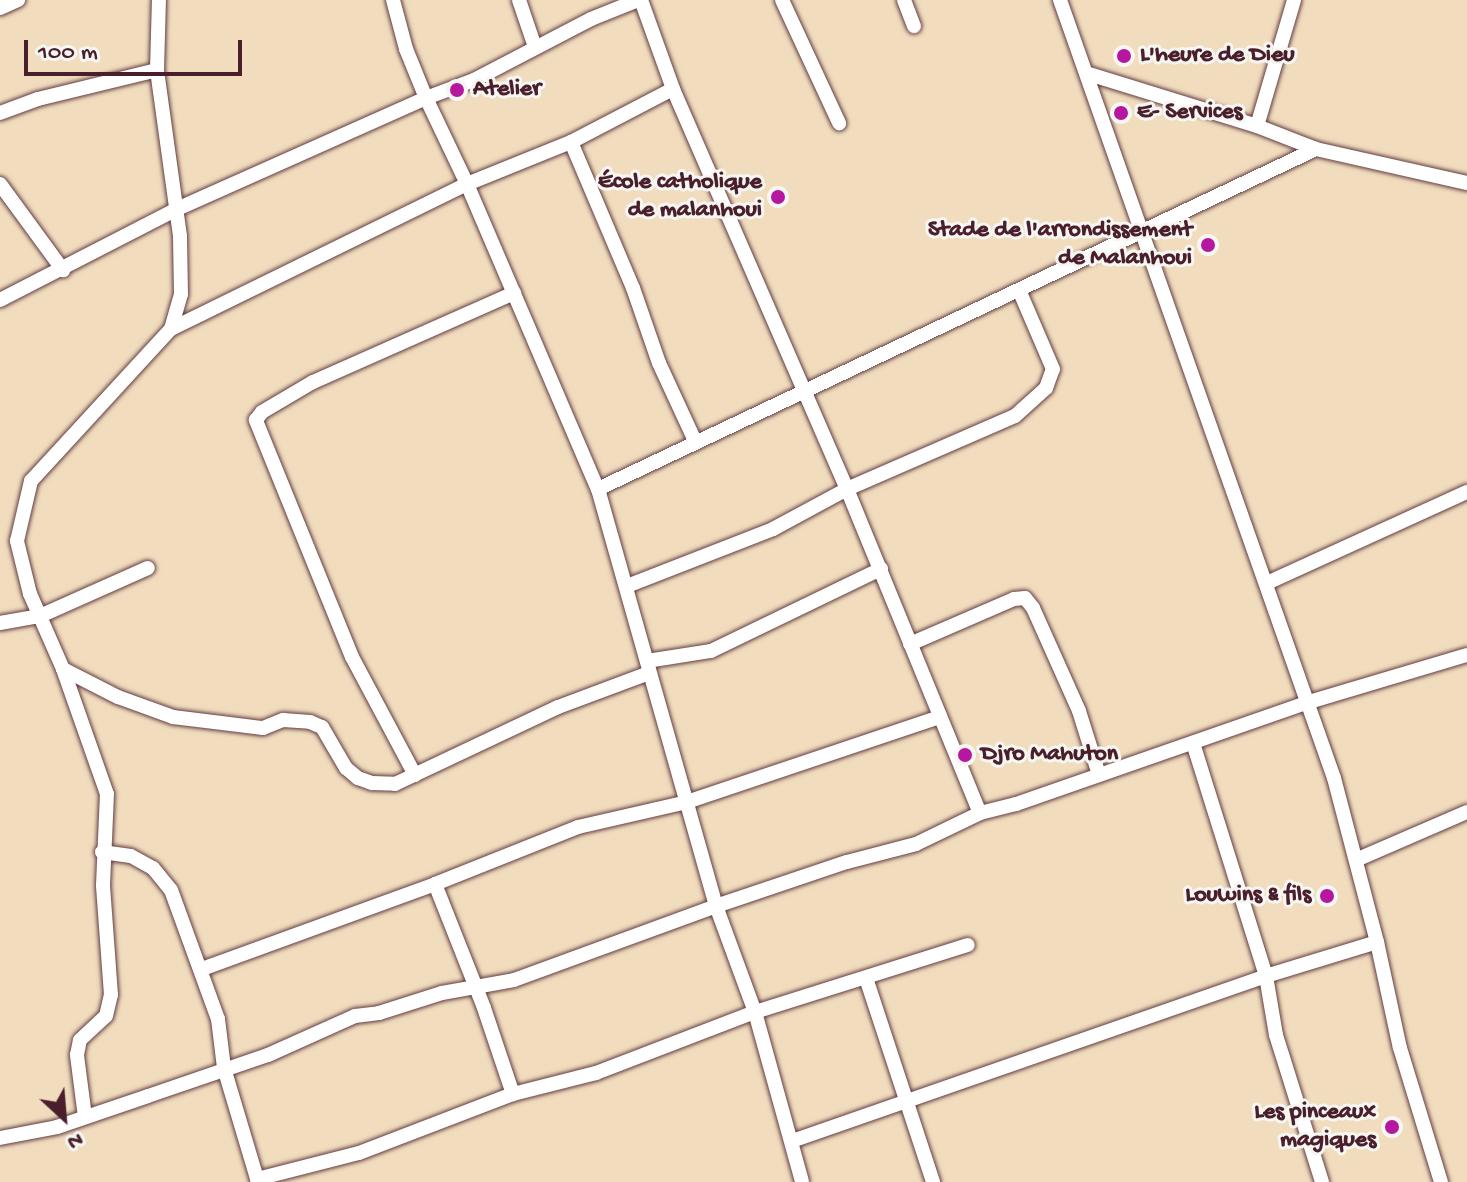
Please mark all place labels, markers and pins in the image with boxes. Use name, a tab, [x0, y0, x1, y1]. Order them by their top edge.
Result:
place label: L'heure de Dieu	[1140, 42, 1295, 70]
marker: L'heure de Dieu	[1115, 47, 1133, 65]
place label: Atelier	[473, 76, 541, 104]
marker: Atelier	[448, 81, 466, 99]
place label: E- Services	[1137, 99, 1242, 127]
marker: E- Services	[1112, 104, 1130, 122]
place label: École catholique de malanhoui	[598, 169, 762, 225]
marker: École catholique de malanhoui	[769, 188, 787, 206]
place label: Stade de l'arrondissement de Malanhoui	[928, 217, 1192, 273]
marker: Stade de l'arrondissement de Malanhoui	[1199, 236, 1217, 254]
place label: Djro Mahuton	[981, 741, 1118, 769]
marker: Djro Mahuton	[956, 746, 974, 764]
place label: Louwins & fils	[1185, 882, 1311, 910]
marker: Louwins & fils	[1318, 887, 1336, 905]
place label: Les pinceaux magiques	[1254, 1099, 1376, 1155]
marker: Les pinceaux magiques	[1383, 1118, 1401, 1136]

